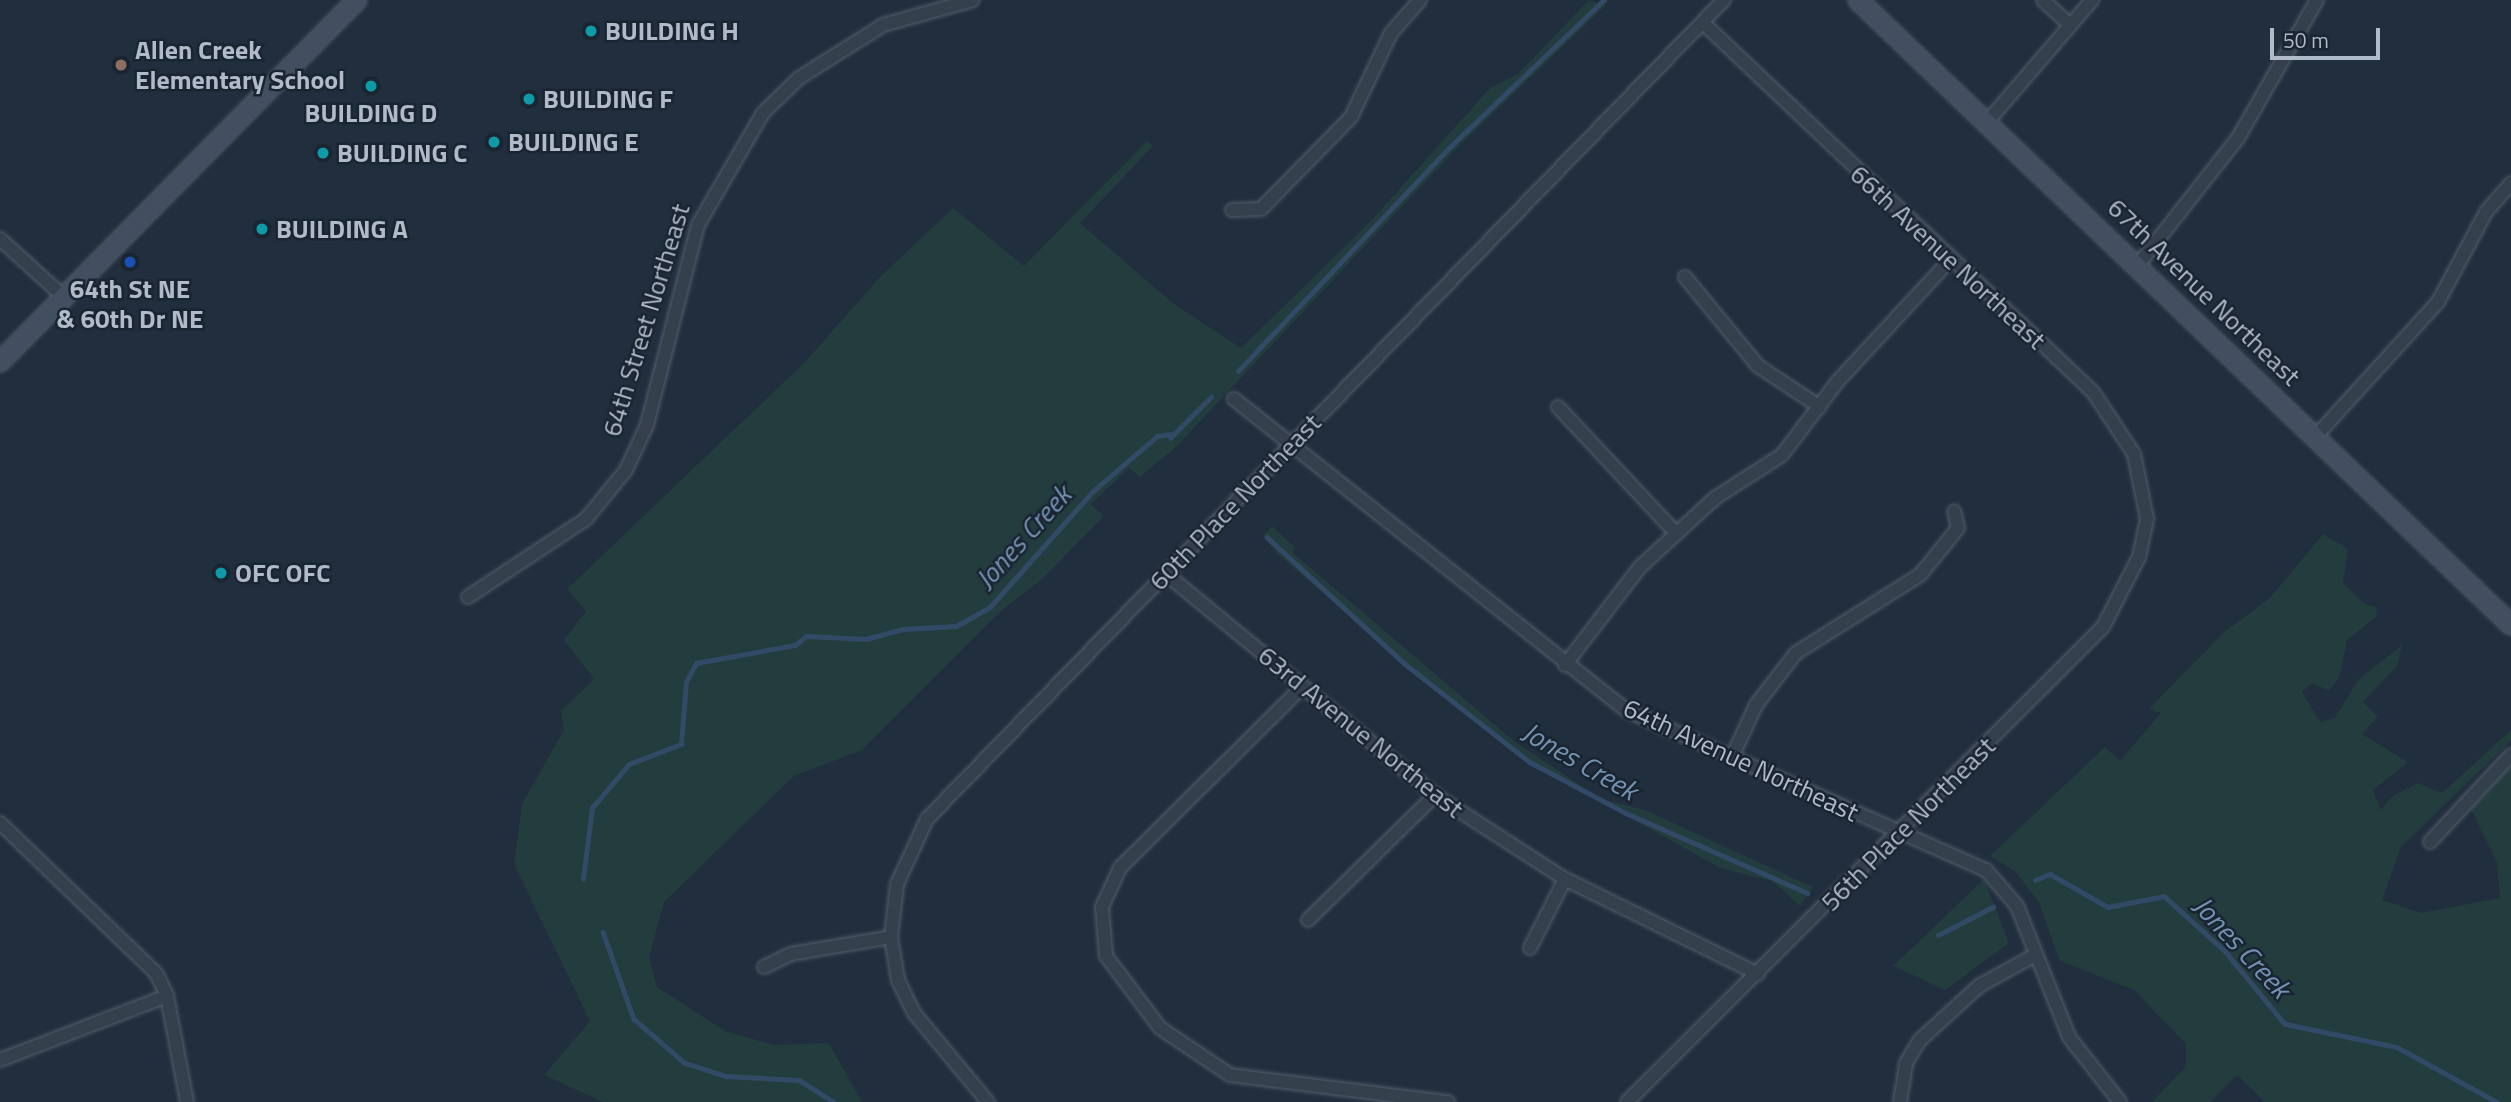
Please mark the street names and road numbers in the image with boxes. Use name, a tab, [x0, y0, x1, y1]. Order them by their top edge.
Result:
street label: 66th Avenue Northeast	[1844, 158, 2052, 356]
street label: 67th Avenue Northeast	[2101, 192, 2307, 392]
street label: 64th Street Northeast	[596, 200, 696, 440]
street label: 60th Place Northeast	[1143, 407, 1327, 597]
street label: 63rd Avenue Northeast	[1252, 640, 1470, 824]
street label: 64th Avenue Northeast	[1619, 692, 1863, 828]
street label: 56th Place Northeast	[1815, 731, 2001, 917]

